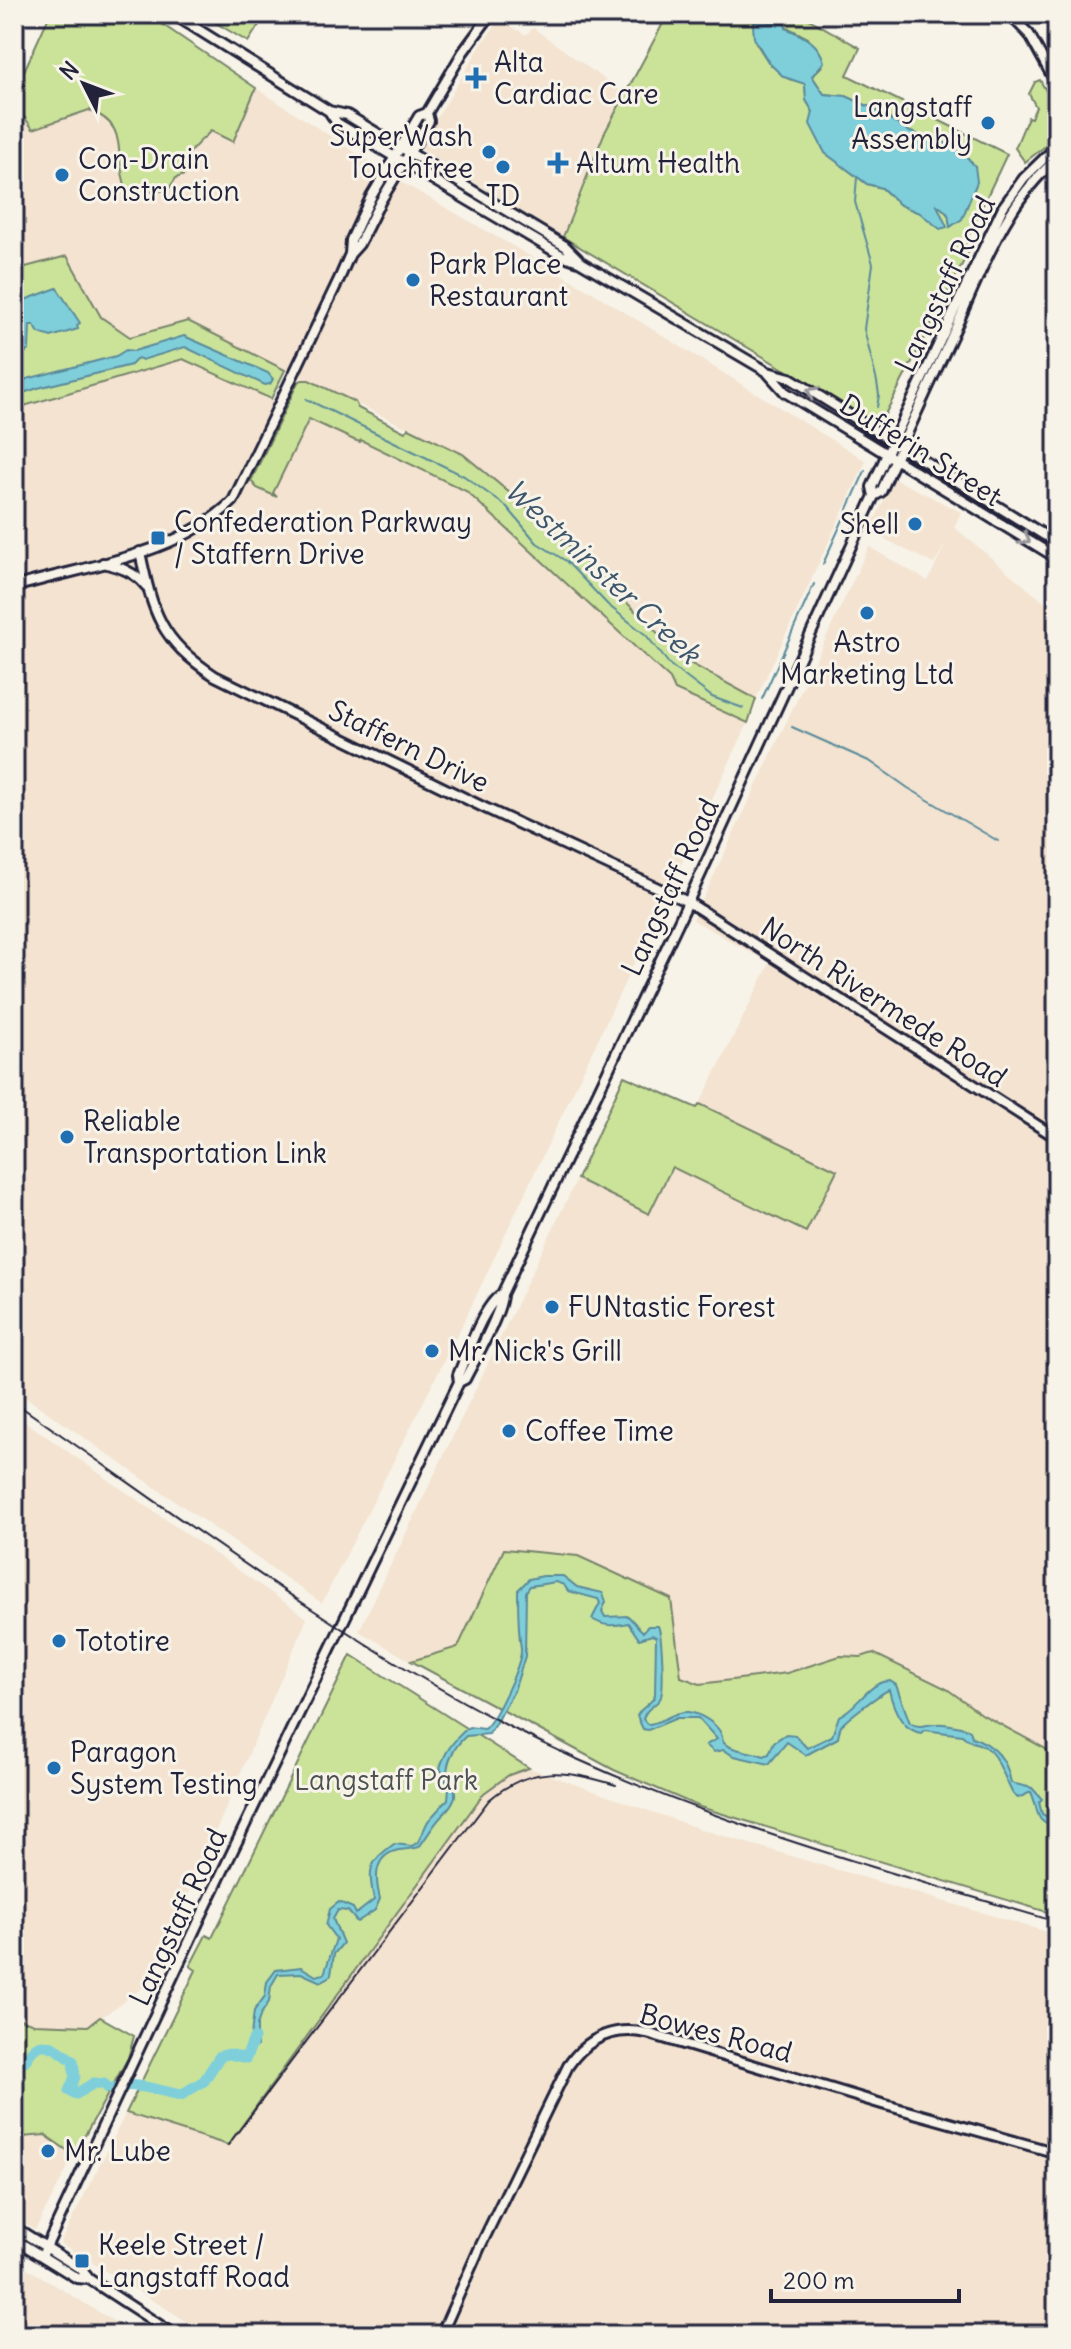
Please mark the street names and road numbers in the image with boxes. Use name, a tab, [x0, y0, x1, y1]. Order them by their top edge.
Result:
street label: Langstaff Road	[887, 190, 1003, 378]
street label: Dufferin Street	[833, 386, 1009, 514]
street label: Staffern Drive	[323, 692, 495, 800]
street label: Langstaff Road	[613, 793, 727, 981]
street label: North Rivermede Road	[754, 909, 1014, 1095]
street label: Langstaff Road	[121, 1823, 235, 2011]
street label: Bowes Road	[636, 1995, 796, 2071]

